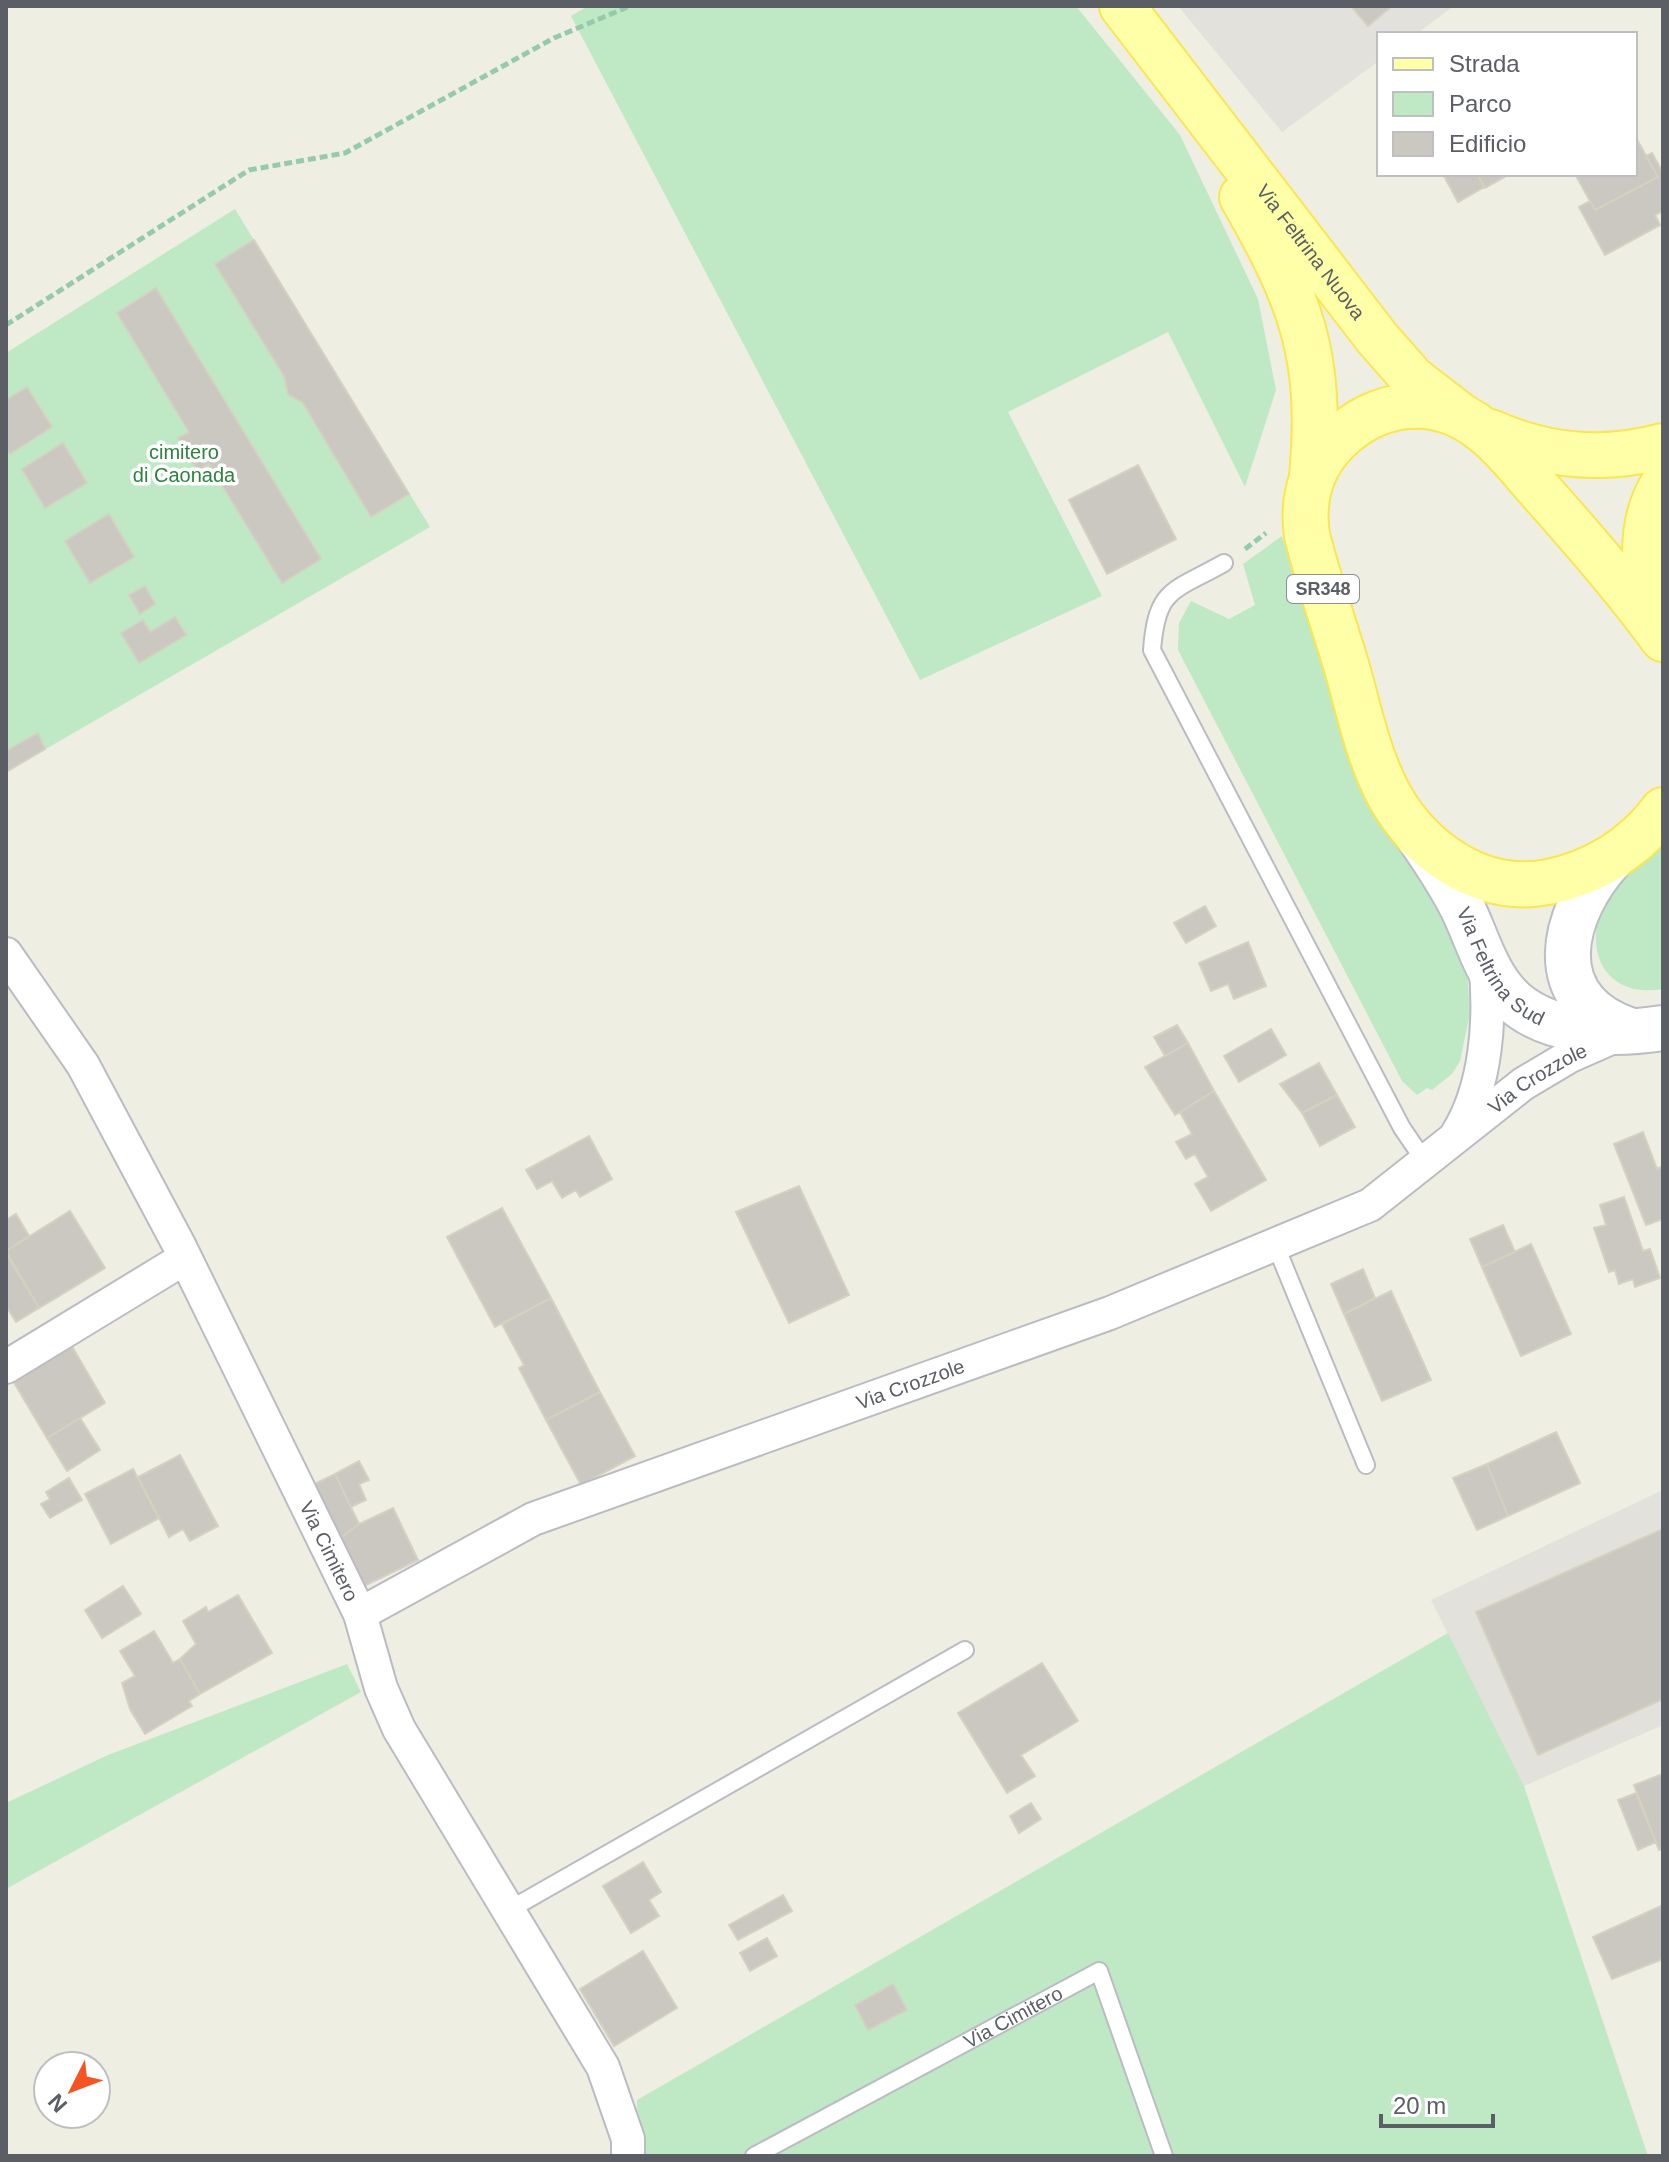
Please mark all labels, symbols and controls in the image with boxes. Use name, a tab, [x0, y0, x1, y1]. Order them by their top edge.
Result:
legend	[1377, 32, 1637, 176]
text: Strada	[1449, 50, 1520, 77]
text: Parco	[1449, 90, 1512, 117]
text: Edificio	[1449, 130, 1526, 157]
street label: Via Feltrina Nuova	[1252, 180, 1370, 324]
park label: cimitero di Caonada	[133, 441, 236, 486]
road number: SR348	[1287, 575, 1359, 603]
street label: Via Feltrina Sud	[1453, 904, 1548, 1030]
street label: Via Crozzole	[1484, 1039, 1590, 1118]
street label: Via Crozzole	[853, 1355, 967, 1414]
street label: Via Cimitero	[295, 1497, 363, 1605]
street label: Via Cimitero	[960, 1982, 1066, 2052]
north arrow	[32, 2050, 112, 2130]
scale bar	[1381, 2078, 1493, 2128]
text: N	[43, 2089, 72, 2117]
text: 20 m	[1393, 2092, 1446, 2119]

